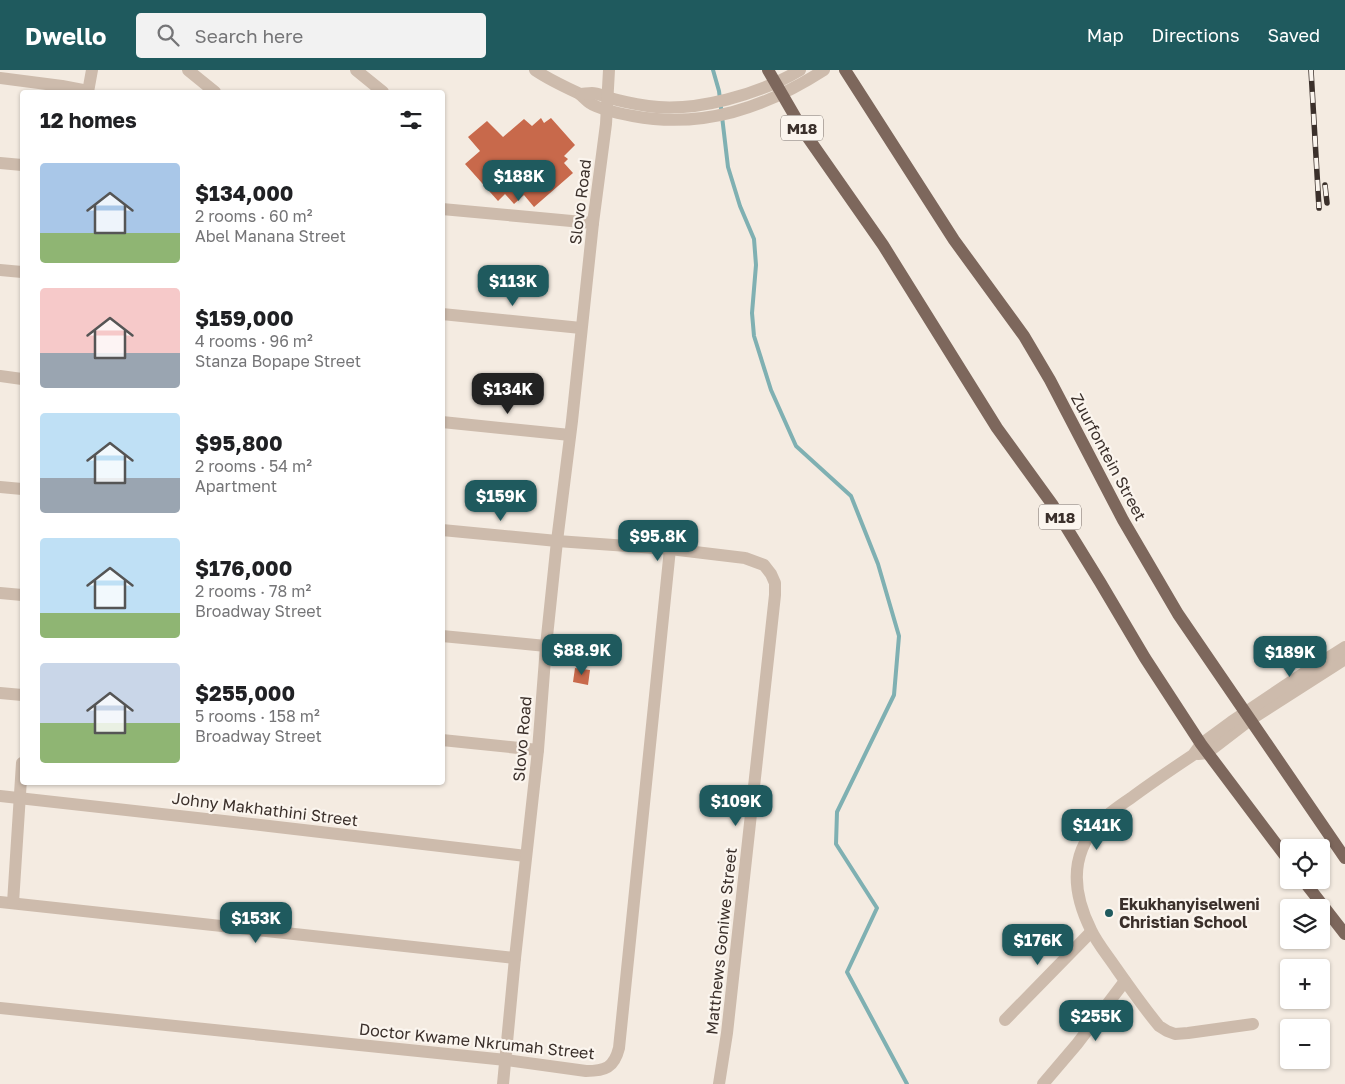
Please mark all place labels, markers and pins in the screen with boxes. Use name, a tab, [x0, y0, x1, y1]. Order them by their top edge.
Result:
pin: $188K	[484, 160, 554, 202]
pin: $113K	[478, 264, 548, 307]
pin: $134K	[473, 372, 543, 415]
pin: $159K	[466, 480, 536, 522]
pin: $95.8K	[617, 520, 699, 562]
pin: $88.9K	[541, 634, 623, 676]
pin: $189K	[1255, 636, 1325, 678]
pin: $109K	[701, 784, 771, 827]
pin: $141K	[1062, 808, 1132, 851]
place label: Ekukhanyiselweni Christian School	[1119, 894, 1260, 932]
pin: $153K	[221, 902, 291, 944]
marker: Ekukhanyiselweni Christian School	[1103, 907, 1115, 919]
pin: $176K	[1003, 924, 1073, 966]
pin: $255K	[1061, 1000, 1131, 1042]

